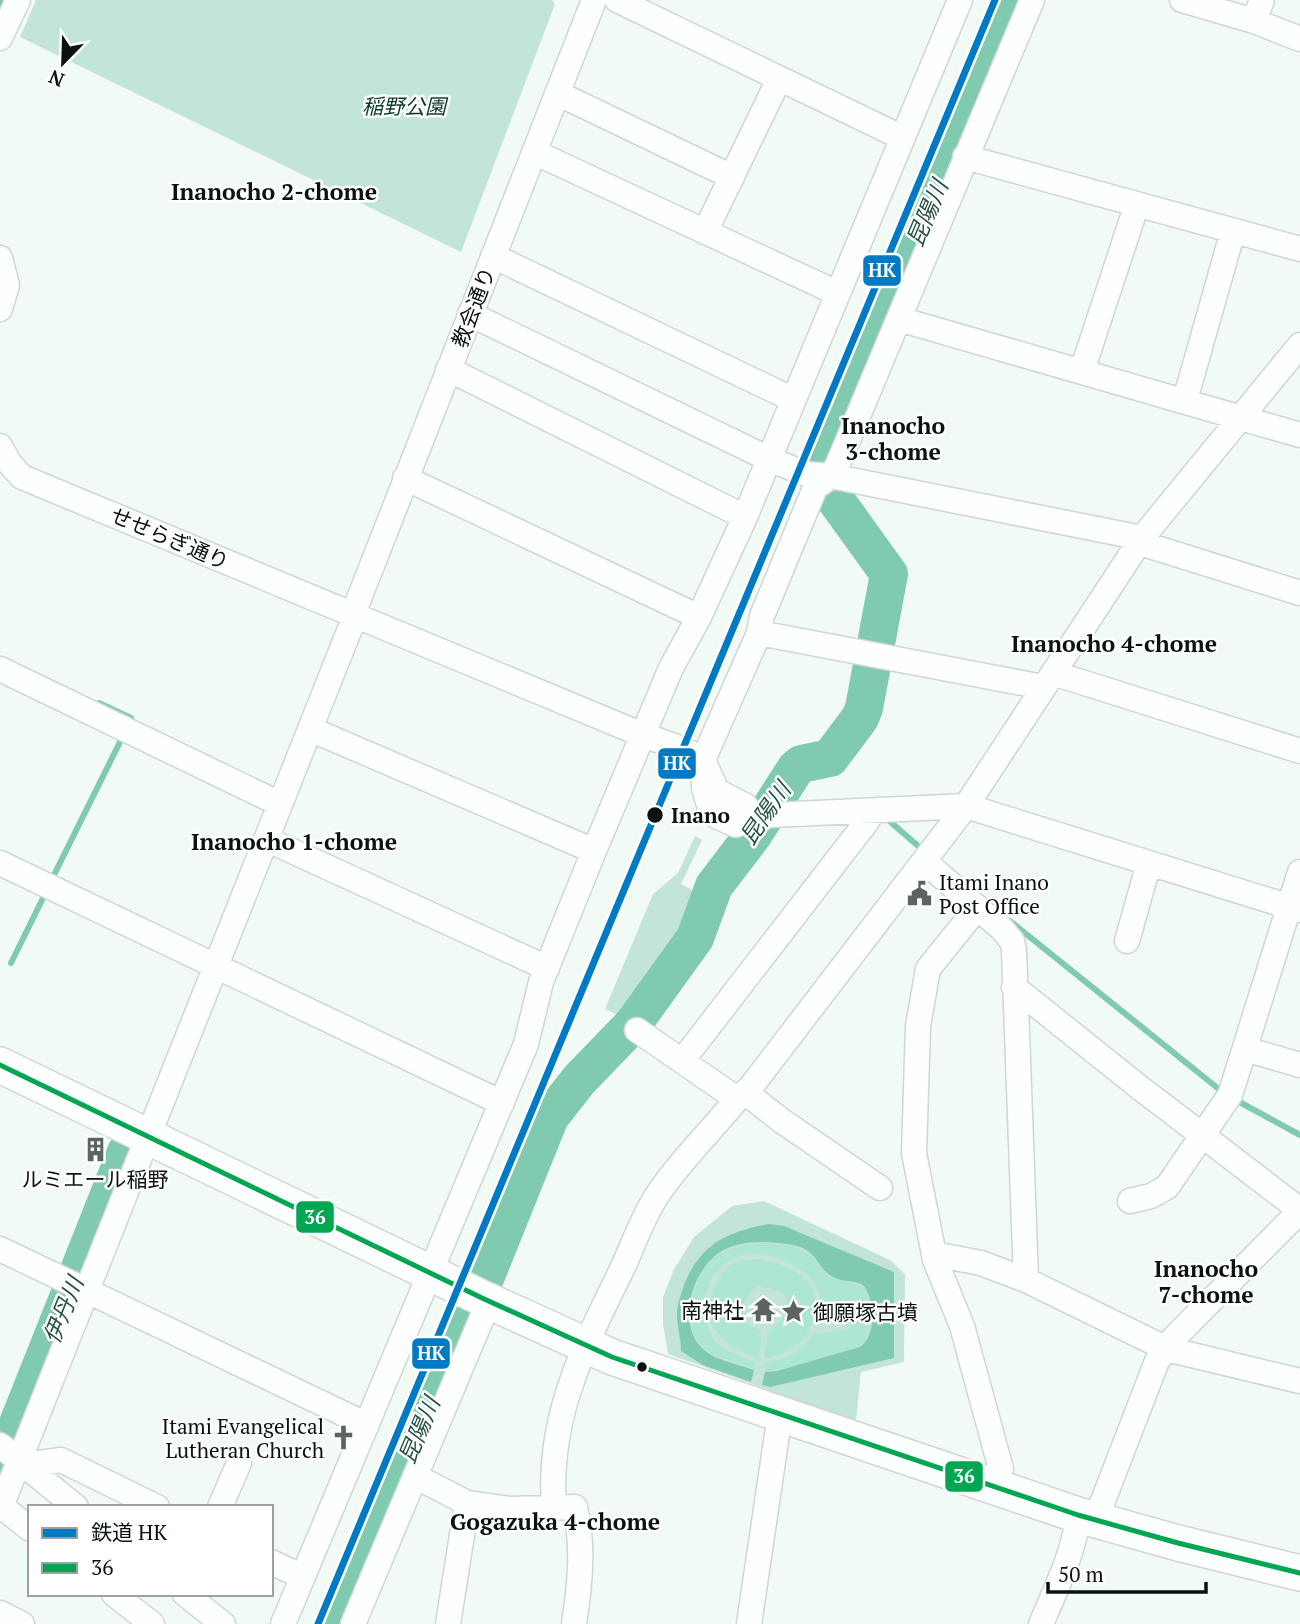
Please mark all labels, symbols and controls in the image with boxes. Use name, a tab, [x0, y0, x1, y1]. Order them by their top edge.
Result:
north arrow	[28, 28, 98, 98]
text: N	[44, 65, 68, 93]
park label: 稲野公園	[362, 92, 449, 120]
water label: 昆陽川	[899, 172, 956, 251]
district label: Inanocho 2-chome	[171, 176, 377, 207]
line badge: HK	[862, 254, 902, 287]
text: HK	[868, 257, 897, 282]
street label: 教会通り	[445, 263, 501, 351]
district label: Inanocho 3-chome	[841, 410, 945, 467]
street label: せせらぎ通り	[107, 500, 233, 576]
district label: Inanocho 4-chome	[1011, 628, 1217, 659]
line badge: HK	[657, 747, 697, 780]
text: HK	[663, 750, 692, 775]
water label: 昆陽川	[733, 773, 799, 850]
place label: Inano	[671, 801, 730, 829]
marker: Inano	[645, 805, 665, 825]
district label: Inanocho 1-chome	[191, 826, 397, 857]
place label: Itami Inano Post Office	[939, 868, 1049, 920]
public building icon: Itami Inano Post Office	[905, 880, 933, 908]
building icon: ルミエール稲野	[81, 1136, 109, 1164]
place label: ルミエール稲野	[22, 1165, 169, 1193]
line badge: 36	[295, 1200, 335, 1234]
text: 36	[304, 1204, 326, 1229]
district label: Inanocho 7-chome	[1154, 1253, 1258, 1310]
water label: 伊丹川	[36, 1269, 91, 1348]
place label: 南神社	[681, 1296, 744, 1324]
temple icon: 南神社	[750, 1296, 778, 1324]
place icon: 御願塚古墳	[779, 1298, 807, 1326]
place label: 御願塚古墳	[813, 1298, 918, 1326]
line badge: HK	[411, 1337, 451, 1370]
text: HK	[417, 1340, 446, 1365]
unlabelled marker	[635, 1360, 649, 1374]
water label: 昆陽川	[391, 1389, 448, 1468]
place label: Itami Evangelical Lutheran Church	[162, 1412, 324, 1464]
church icon: Itami Evangelical Lutheran Church	[330, 1424, 358, 1452]
line badge: 36	[944, 1460, 984, 1493]
text: 36	[953, 1463, 975, 1488]
legend	[28, 1505, 273, 1596]
district label: Gogazuka 4-chome	[450, 1506, 660, 1537]
text: 鉄道 HK	[91, 1518, 167, 1546]
scale bar	[1048, 1550, 1206, 1594]
text: 36	[91, 1553, 113, 1581]
text: 50 m	[1058, 1560, 1104, 1588]

